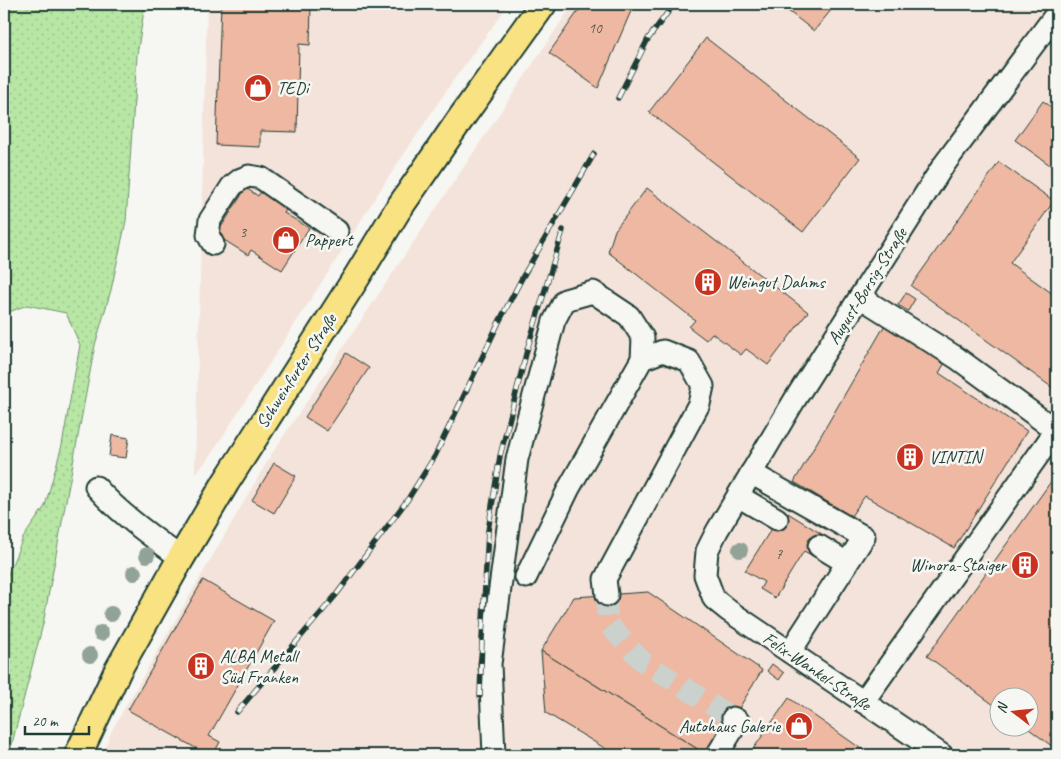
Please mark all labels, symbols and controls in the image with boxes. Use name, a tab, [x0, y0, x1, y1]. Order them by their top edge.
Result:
house number: 10	[588, 19, 603, 38]
shop icon: TEDi	[243, 73, 273, 103]
place label: TEDi	[277, 77, 311, 99]
house number: 3	[240, 223, 248, 242]
street label: August-Borsig-Straße	[822, 223, 912, 348]
shop icon: Pappert	[271, 225, 301, 255]
place label: Pappert	[305, 229, 354, 251]
building icon: Weingut Dahms	[693, 267, 723, 297]
place label: Weingut Dahms	[727, 271, 826, 293]
street label: Schweinfurter Straße	[251, 309, 342, 432]
building icon: VINTIN	[895, 442, 925, 472]
place label: VINTIN	[929, 446, 985, 468]
house number: 7	[776, 545, 784, 564]
building icon: Winora-Staiger	[1010, 550, 1040, 580]
place label: Winora-Staiger	[910, 554, 1008, 576]
street label: Felix-Wankel-Straße	[759, 627, 876, 716]
place label: ALBA Metall Süd Franken	[220, 645, 300, 688]
building icon: ALBA Metall Süd Franken	[186, 651, 216, 681]
north arrow	[988, 686, 1038, 736]
text: N	[993, 700, 1012, 715]
scale bar	[25, 704, 89, 736]
shop icon: Autohaus Galerie	[784, 711, 814, 741]
text: 20 m	[32, 712, 59, 731]
place label: Autohaus Galerie	[679, 715, 781, 737]

